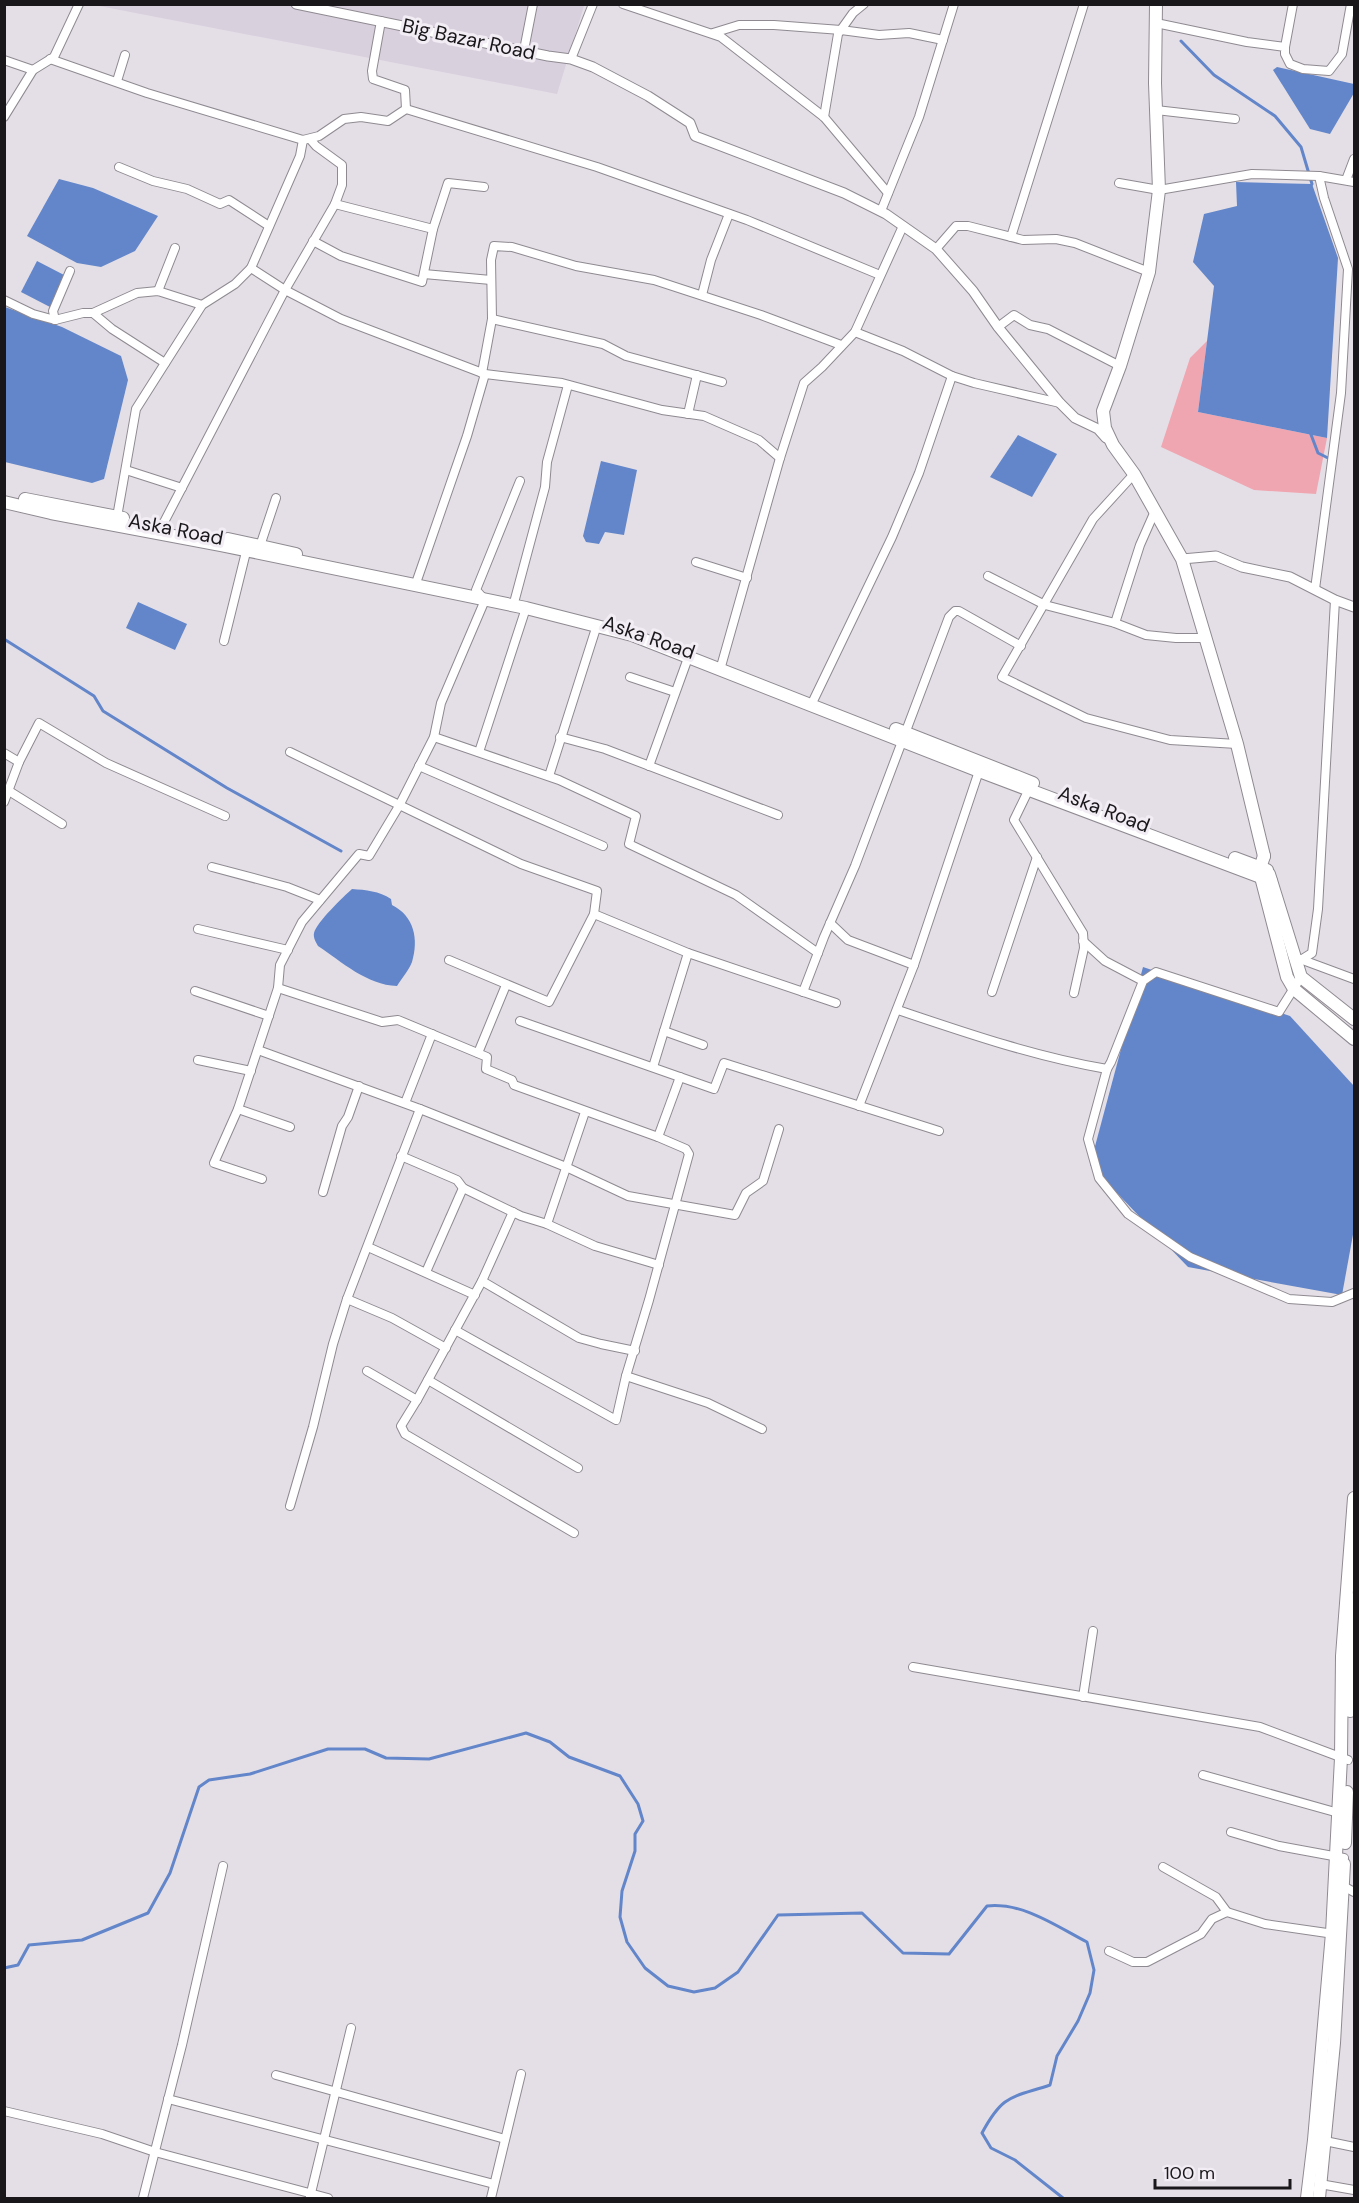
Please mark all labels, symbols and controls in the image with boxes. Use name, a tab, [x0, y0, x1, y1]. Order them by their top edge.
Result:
street label: Big Bazar Road	[400, 12, 538, 66]
street label: Aska Road	[126, 507, 226, 551]
street label: Aska Road	[599, 609, 699, 665]
street label: Aska Road	[1054, 780, 1154, 838]
scale bar	[1155, 2152, 1290, 2190]
text: 100 m	[1164, 2161, 1215, 2185]

